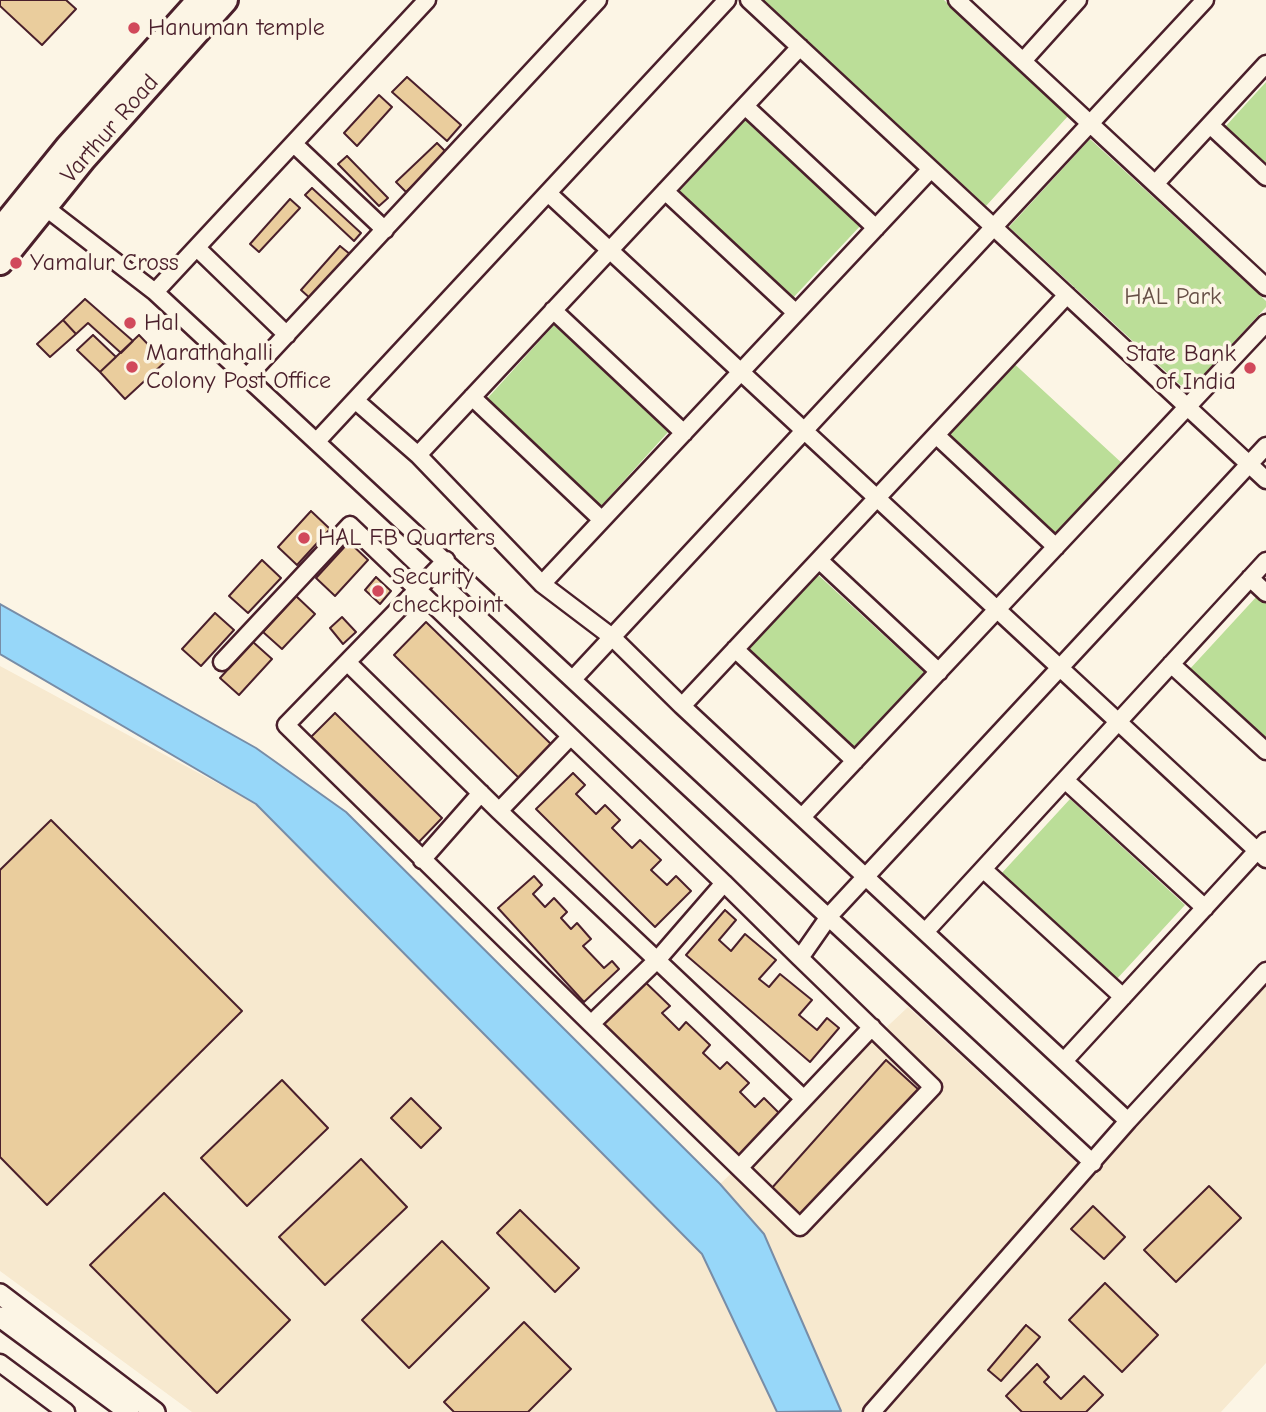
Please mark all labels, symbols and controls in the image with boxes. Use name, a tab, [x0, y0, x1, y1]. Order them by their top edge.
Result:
place label: Hanuman temple	[148, 14, 325, 42]
marker: Hanuman temple	[126, 20, 142, 36]
street label: Varthur Road	[55, 69, 165, 189]
place label: Yamalur Cross	[30, 249, 179, 277]
marker: Yamalur Cross	[8, 255, 24, 271]
park label: HAL Park	[1124, 283, 1222, 311]
place label: Hal	[144, 309, 179, 337]
marker: Hal	[122, 315, 138, 331]
place label: Marathahalli Colony Post Office	[146, 339, 331, 395]
place label: State Bank of India	[1126, 340, 1236, 396]
marker: Marathahalli Colony Post Office	[124, 359, 140, 375]
marker: State Bank of India	[1242, 360, 1258, 376]
place label: HAL FB Quarters	[318, 524, 495, 552]
marker: HAL FB Quarters	[296, 530, 312, 546]
place label: Security checkpoint	[392, 563, 503, 619]
marker: Security checkpoint	[370, 583, 386, 599]

